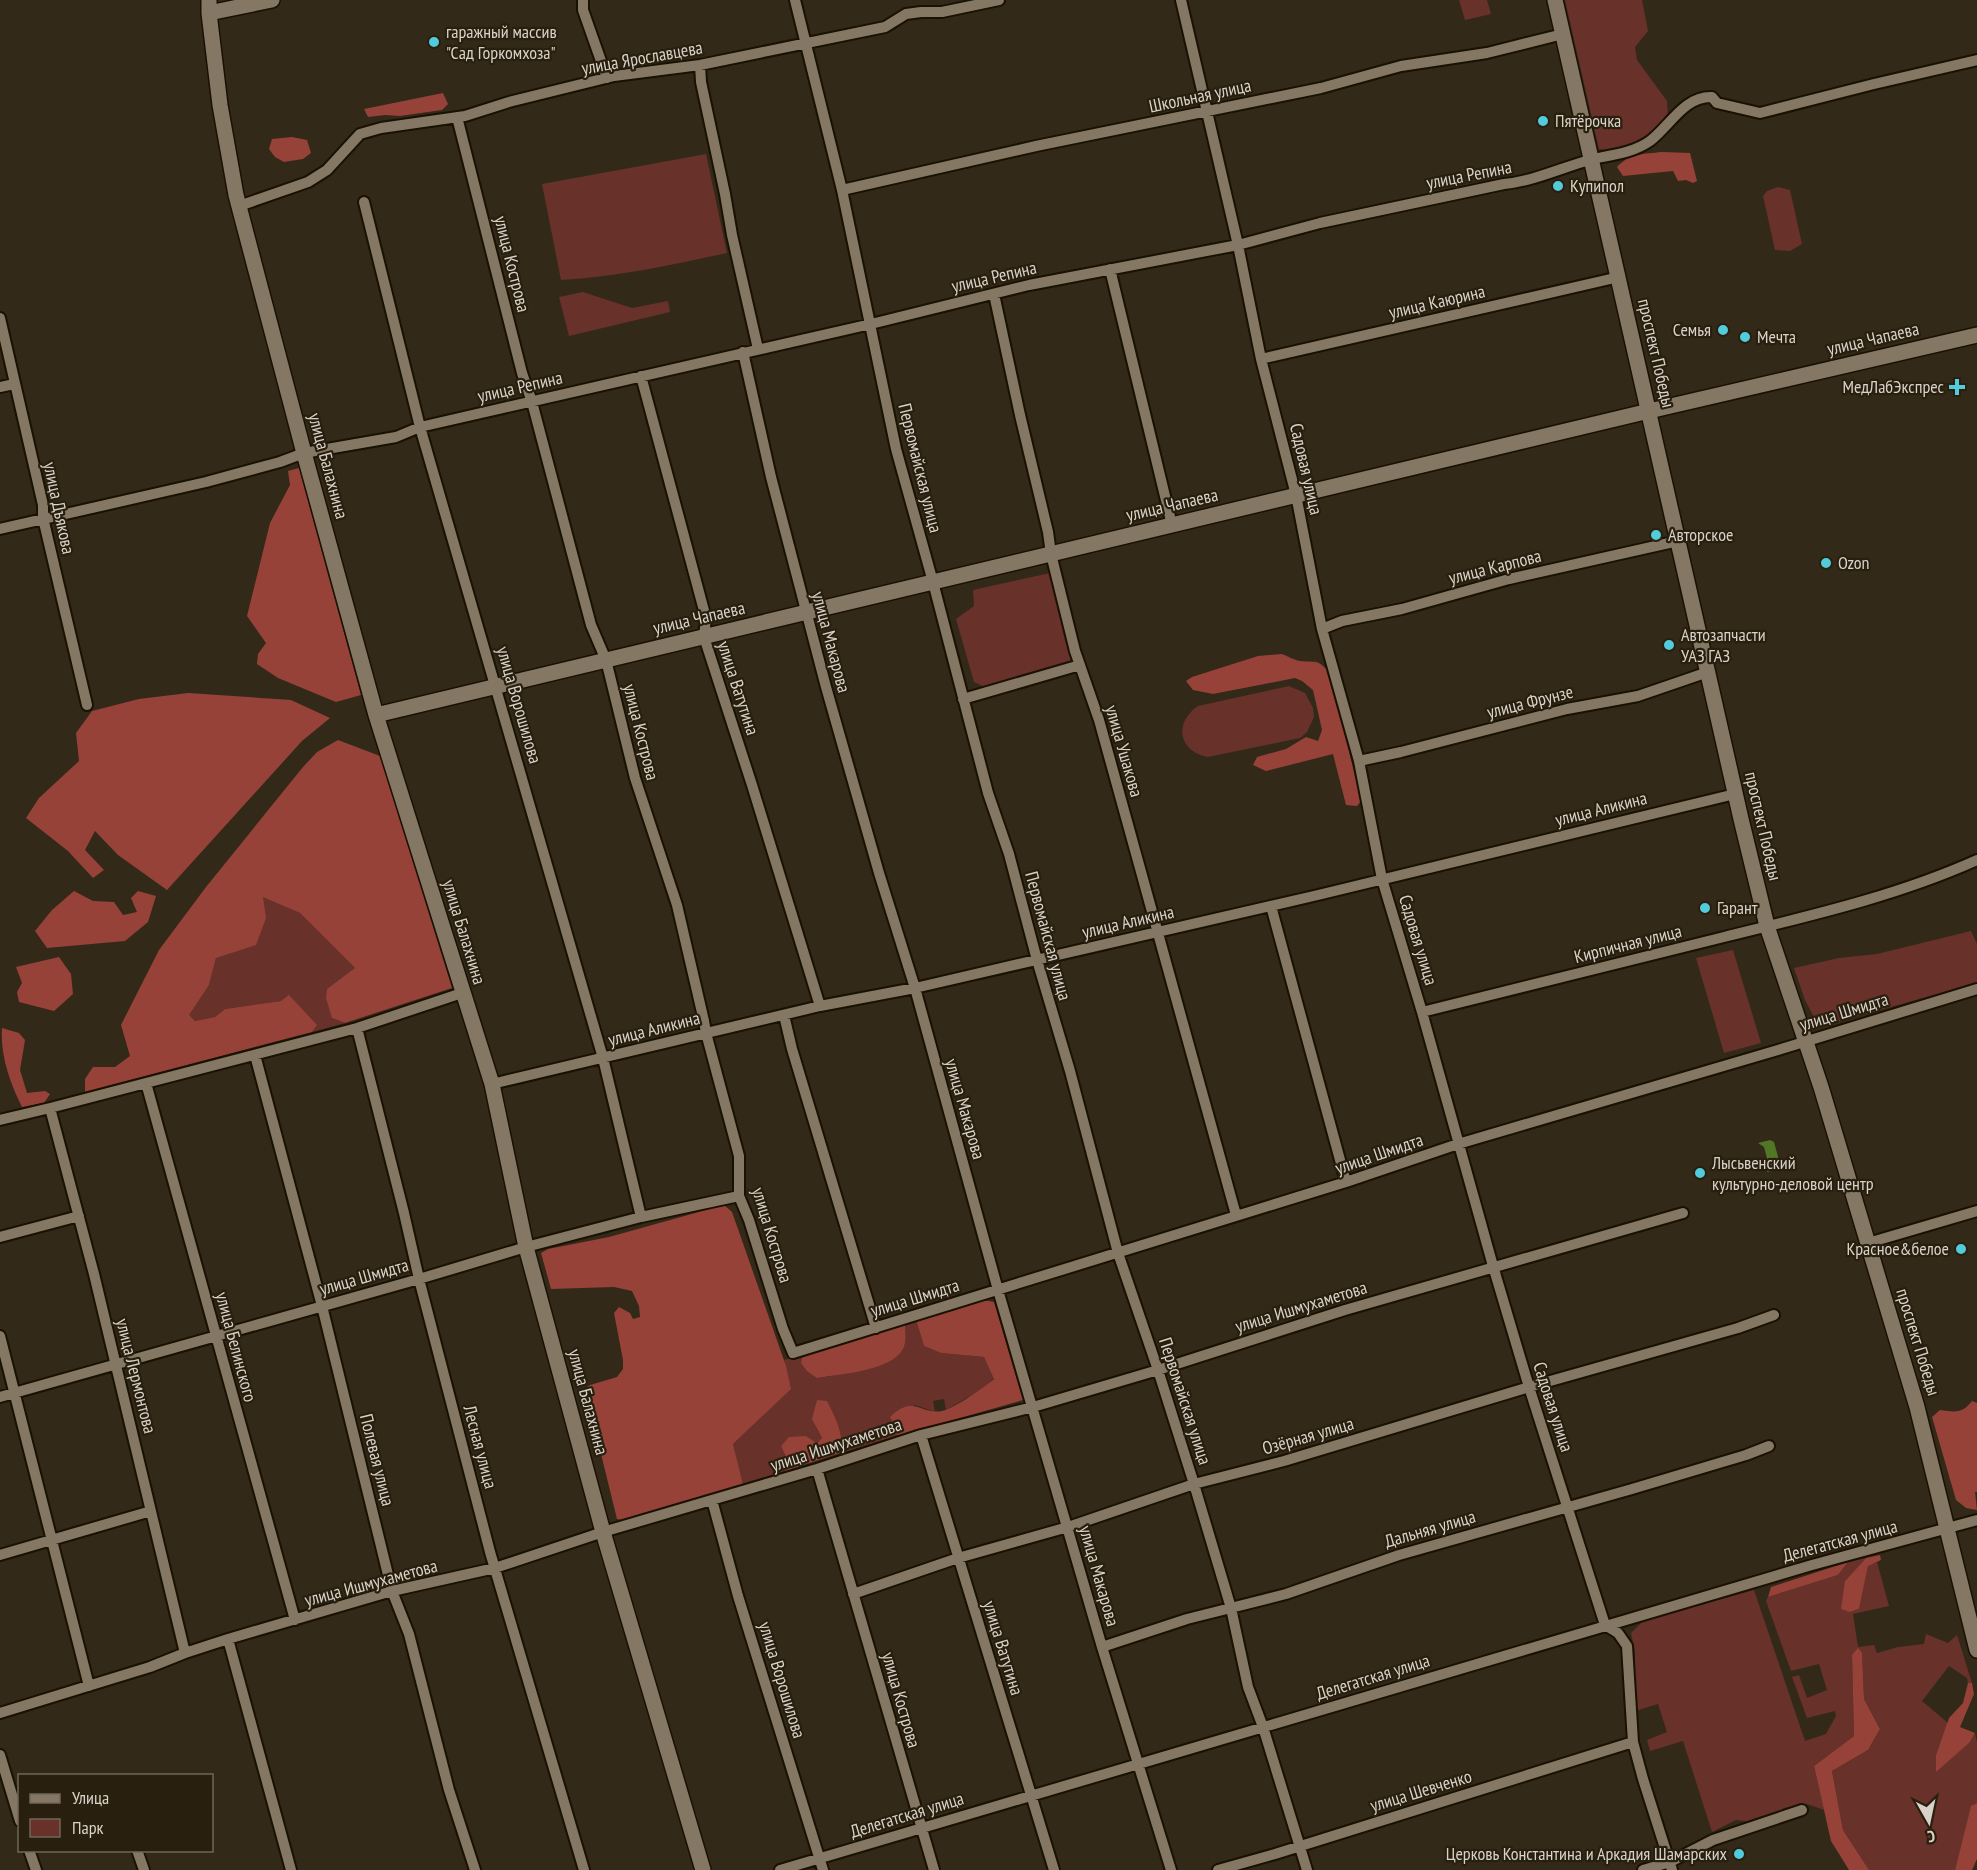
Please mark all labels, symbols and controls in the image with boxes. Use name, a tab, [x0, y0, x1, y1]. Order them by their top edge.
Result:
place label: гаражный массив "Сад Горкомхоза"	[446, 20, 557, 64]
marker: гаражный массив "Сад Горкомхоза"	[427, 35, 441, 49]
street label: улица Ярославцева	[580, 36, 704, 79]
street label: Школьная улица	[1147, 73, 1253, 118]
place label: Пятёрочка	[1555, 109, 1621, 132]
marker: Пятёрочка	[1536, 114, 1550, 128]
street label: улица Репина	[1424, 155, 1514, 194]
place label: Купипол	[1570, 174, 1624, 197]
marker: Купипол	[1551, 179, 1565, 193]
street label: улица Кострова	[489, 213, 536, 314]
street label: улица Репина	[949, 256, 1039, 297]
street label: улица Каюрина	[1387, 279, 1487, 324]
street label: проспект Победы	[1633, 296, 1680, 409]
street label: улица Чапаева	[1825, 317, 1921, 360]
place label: Семья	[1673, 318, 1711, 341]
marker: Семья	[1716, 323, 1730, 337]
place label: Мечта	[1757, 325, 1796, 348]
marker: Мечта	[1738, 330, 1752, 344]
street label: улица Репина	[475, 366, 565, 407]
place label: МедЛабЭкспрес	[1843, 375, 1945, 398]
marker: МедЛабЭкспрес	[1948, 378, 1966, 396]
street label: Первомайская улица	[893, 401, 948, 535]
street label: улица Балахнина	[303, 410, 354, 521]
street label: Садовая улица	[1285, 421, 1328, 517]
street label: улица Дъякова	[39, 460, 80, 556]
street label: улица Чапаева	[1124, 483, 1220, 526]
place label: Авторское	[1668, 523, 1733, 546]
marker: Авторское	[1649, 528, 1663, 542]
street label: улица Карпова	[1446, 544, 1544, 589]
place label: Ozon	[1838, 551, 1870, 574]
marker: Ozon	[1819, 556, 1833, 570]
street label: улица Макарова	[807, 589, 856, 695]
street label: улица Чапаева	[651, 596, 747, 639]
place label: Автозапчасти УАЗ ГАЗ	[1681, 623, 1766, 667]
street label: улица Ватутина	[712, 638, 765, 738]
marker: Автозапчасти УАЗ ГАЗ	[1662, 638, 1676, 652]
street label: улица Ворошилова	[492, 644, 547, 766]
street label: улица Фрунзе	[1484, 680, 1575, 723]
street label: улица Кострова	[618, 681, 665, 782]
street label: улица Ушакова	[1100, 702, 1149, 799]
street label: проспект Победы	[1740, 769, 1787, 882]
street label: улица Аликина	[1553, 786, 1649, 831]
street label: Первомайская улица	[1020, 869, 1077, 1003]
street label: улица Балахнина	[438, 877, 491, 987]
street label: Садовая улица	[1394, 892, 1443, 988]
place label: Гарант	[1717, 896, 1758, 919]
street label: улица Аликина	[1080, 900, 1176, 943]
marker: Гарант	[1698, 901, 1712, 915]
street label: Кирпичная улица	[1572, 919, 1684, 968]
street label: улица Шмидта	[1797, 987, 1891, 1036]
street label: улица Аликина	[606, 1006, 702, 1051]
street label: улица Макарова	[940, 1056, 991, 1162]
street label: улица Шмидта	[1332, 1128, 1426, 1179]
place label: Лысьвенский культурно-деловой центр	[1711, 1151, 1874, 1195]
marker: Лысьвенский культурно-деловой центр	[1693, 1166, 1707, 1180]
street label: улица Кострова	[747, 1184, 798, 1285]
place label: Красное&белое	[1846, 1237, 1949, 1260]
marker: Красное&белое	[1954, 1242, 1968, 1256]
street label: улица Шмидта	[317, 1253, 411, 1300]
street label: улица Шмидта	[868, 1273, 962, 1322]
street label: улица Ишмухаметова	[1232, 1276, 1370, 1337]
street label: проспект Победы	[1891, 1286, 1946, 1398]
street label: улица Белинского	[211, 1289, 262, 1405]
street label: улица Лермонтова	[111, 1316, 162, 1436]
street label: Первомайская улица	[1154, 1334, 1217, 1467]
street label: улица Балахнина	[563, 1346, 614, 1457]
street label: Садовая улица	[1528, 1359, 1579, 1455]
street label: Лесная улица	[458, 1402, 503, 1491]
street label: Полевая улица	[355, 1411, 400, 1508]
street label: Озёрная улица	[1259, 1411, 1356, 1460]
street label: улица Ишмухаметова	[767, 1412, 904, 1477]
street label: Дальняя улица	[1382, 1505, 1478, 1552]
street label: Делегатская улица	[1780, 1514, 1900, 1567]
street label: улица Макарова	[1074, 1523, 1125, 1629]
street label: улица Ишмухаметова	[302, 1554, 440, 1611]
street label: улица Ватутина	[978, 1598, 1029, 1698]
street label: улица Ворошилова	[754, 1619, 811, 1741]
street label: Делегатская улица	[1313, 1648, 1432, 1705]
street label: улица Кострова	[877, 1649, 926, 1750]
street label: улица Шевченко	[1367, 1764, 1475, 1817]
legend	[18, 1774, 213, 1852]
text: Улица	[72, 1786, 109, 1809]
street label: Делегатская улица	[847, 1786, 966, 1843]
north arrow	[1899, 1792, 1959, 1852]
text: Парк	[72, 1816, 103, 1839]
text: С	[1925, 1826, 1937, 1847]
place label: Церковь Константина и Аркадия Шамарских	[1446, 1842, 1728, 1865]
marker: Церковь Константина и Аркадия Шамарских	[1732, 1847, 1746, 1861]

